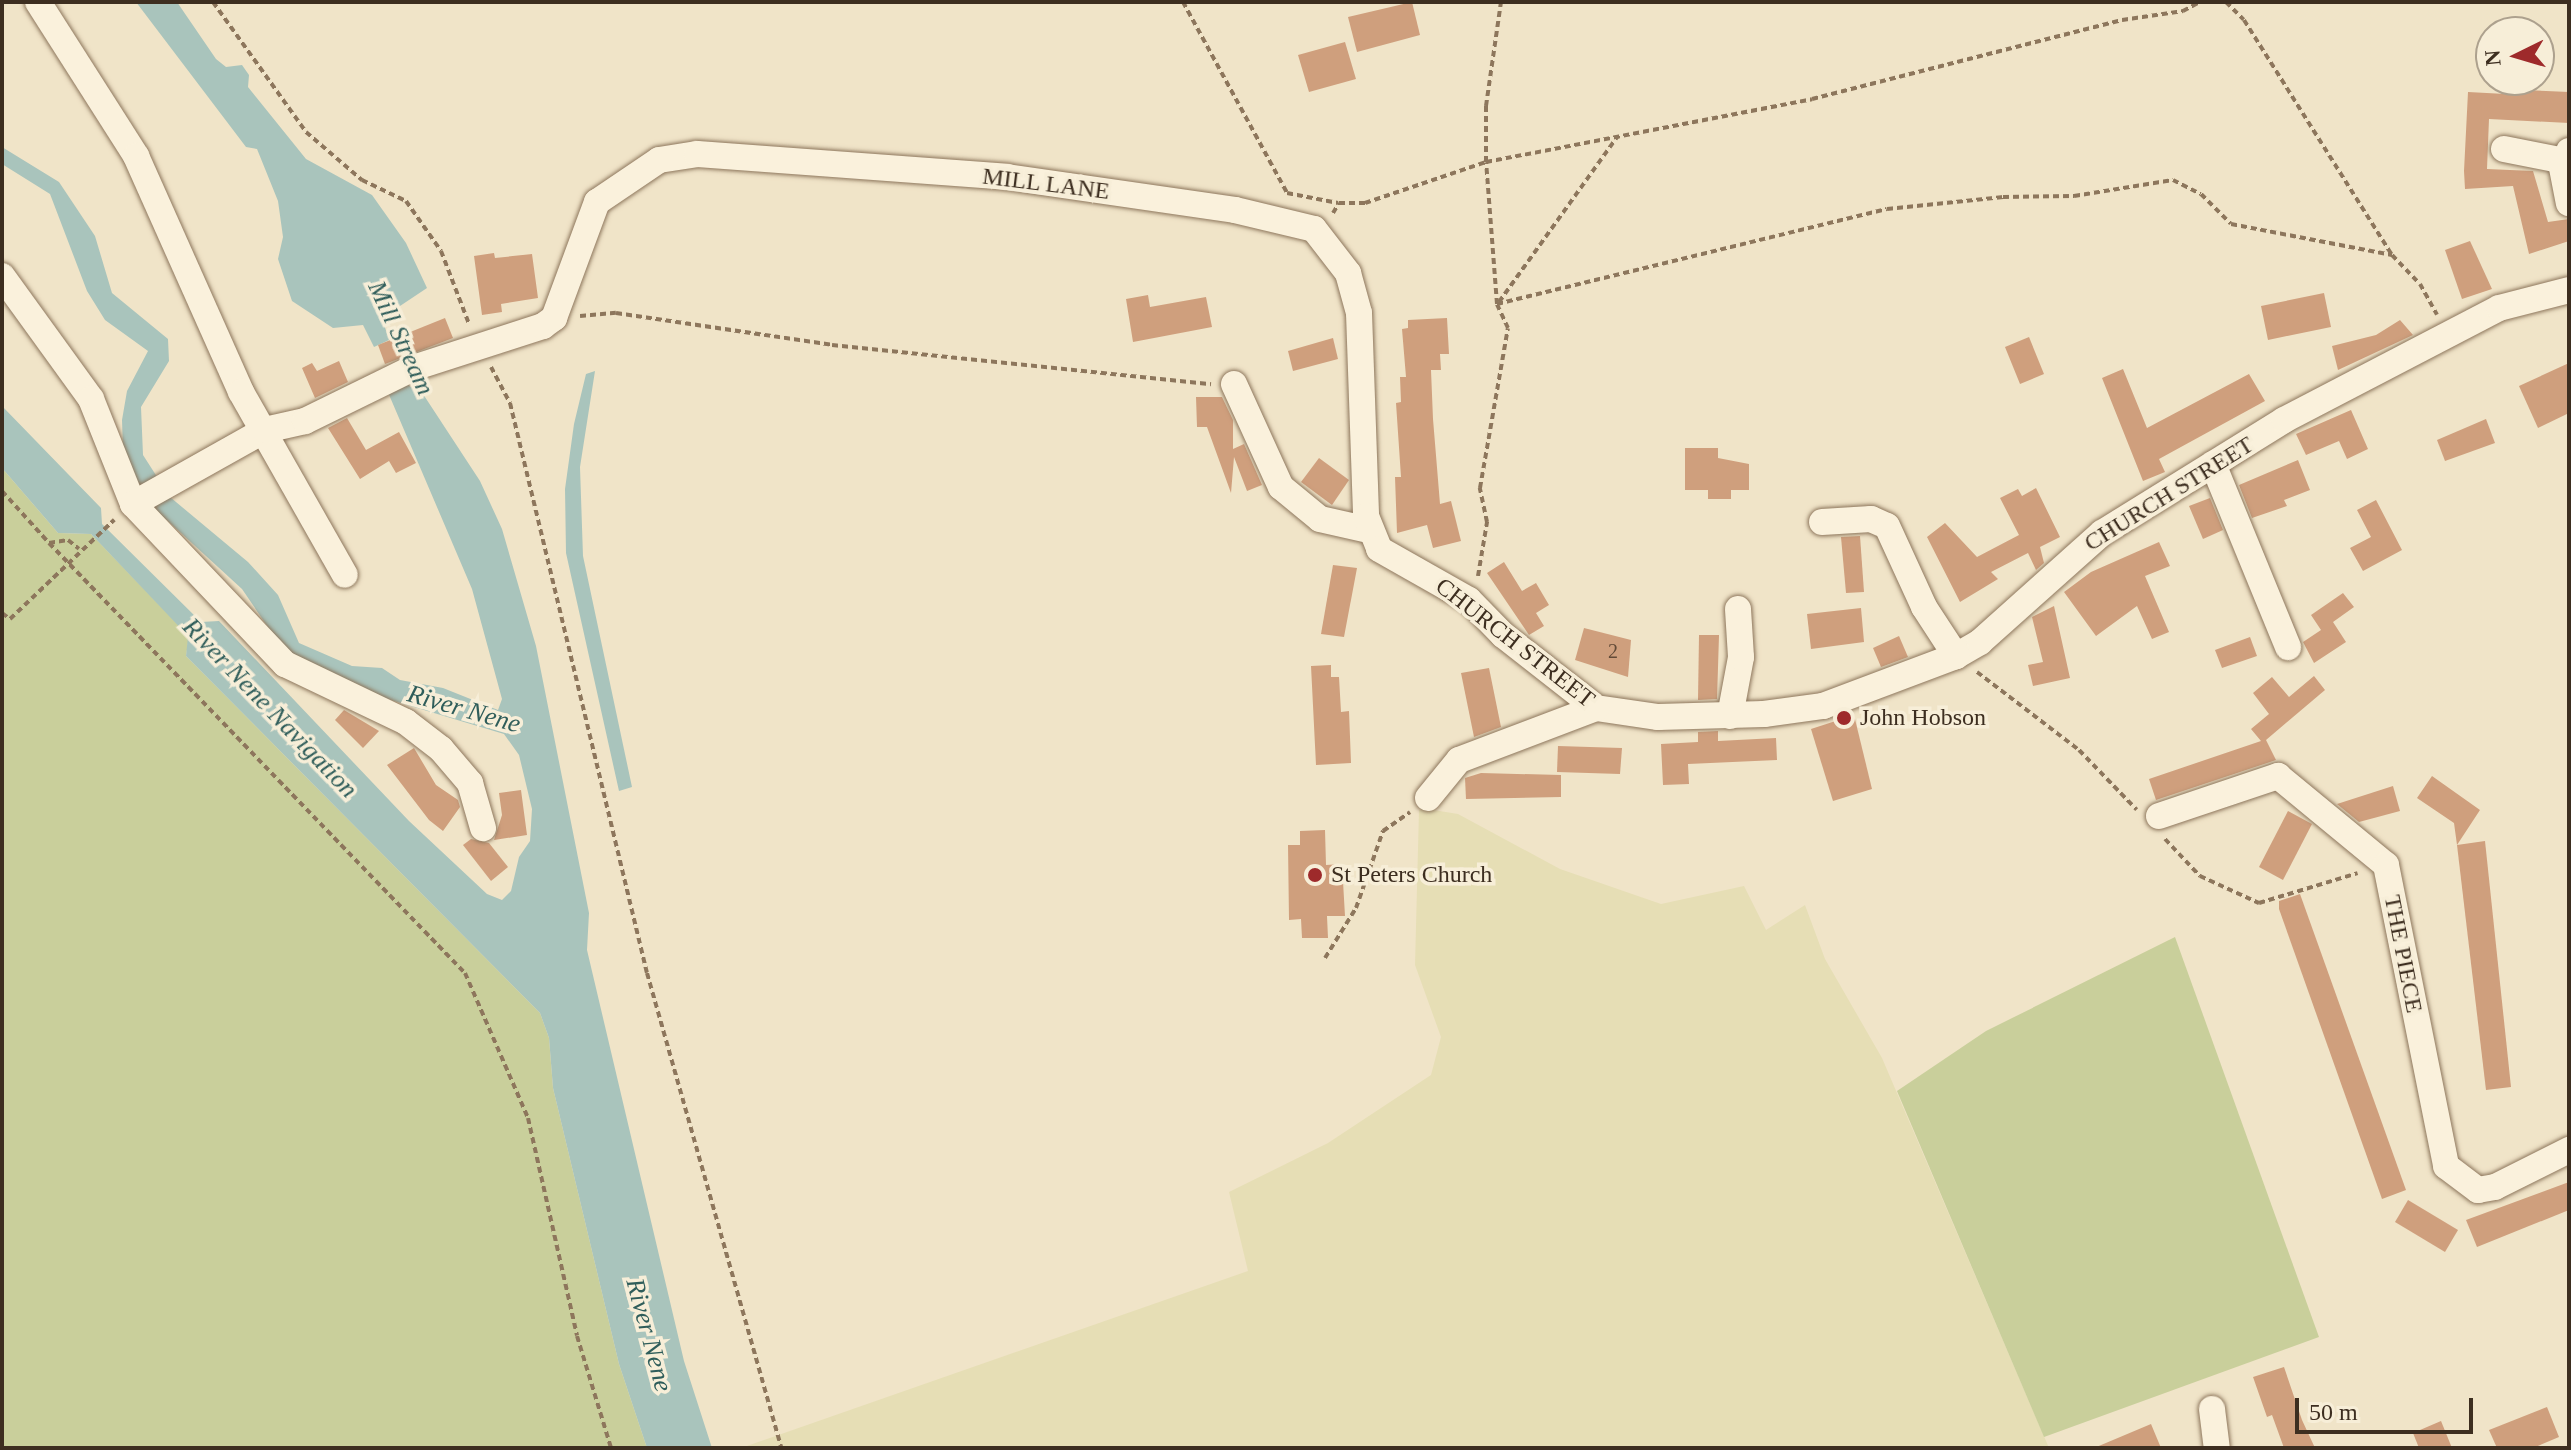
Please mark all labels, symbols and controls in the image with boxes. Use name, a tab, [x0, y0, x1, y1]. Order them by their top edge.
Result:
north arrow	[2475, 16, 2555, 96]
text: N	[2479, 49, 2506, 67]
street label: MILL LANE	[980, 162, 1112, 206]
water label: Mill Stream	[361, 276, 441, 400]
street label: CHURCH STREET	[2079, 430, 2259, 558]
street label: CHURCH STREET	[1430, 572, 1600, 714]
water label: River Nene Navigation	[176, 611, 364, 805]
house number: 2	[1608, 639, 1618, 663]
water label: River Nene	[404, 678, 524, 740]
place label: John Hobson	[1860, 704, 1986, 732]
marker: John Hobson	[1835, 709, 1853, 727]
place label: St Peters Church	[1331, 861, 1492, 889]
marker: St Peters Church	[1306, 866, 1324, 884]
street label: THE PIECE	[2377, 893, 2429, 1015]
water label: River Nene	[619, 1275, 679, 1395]
scale bar	[2299, 1382, 2477, 1432]
text: 50 m	[2309, 1399, 2358, 1425]

